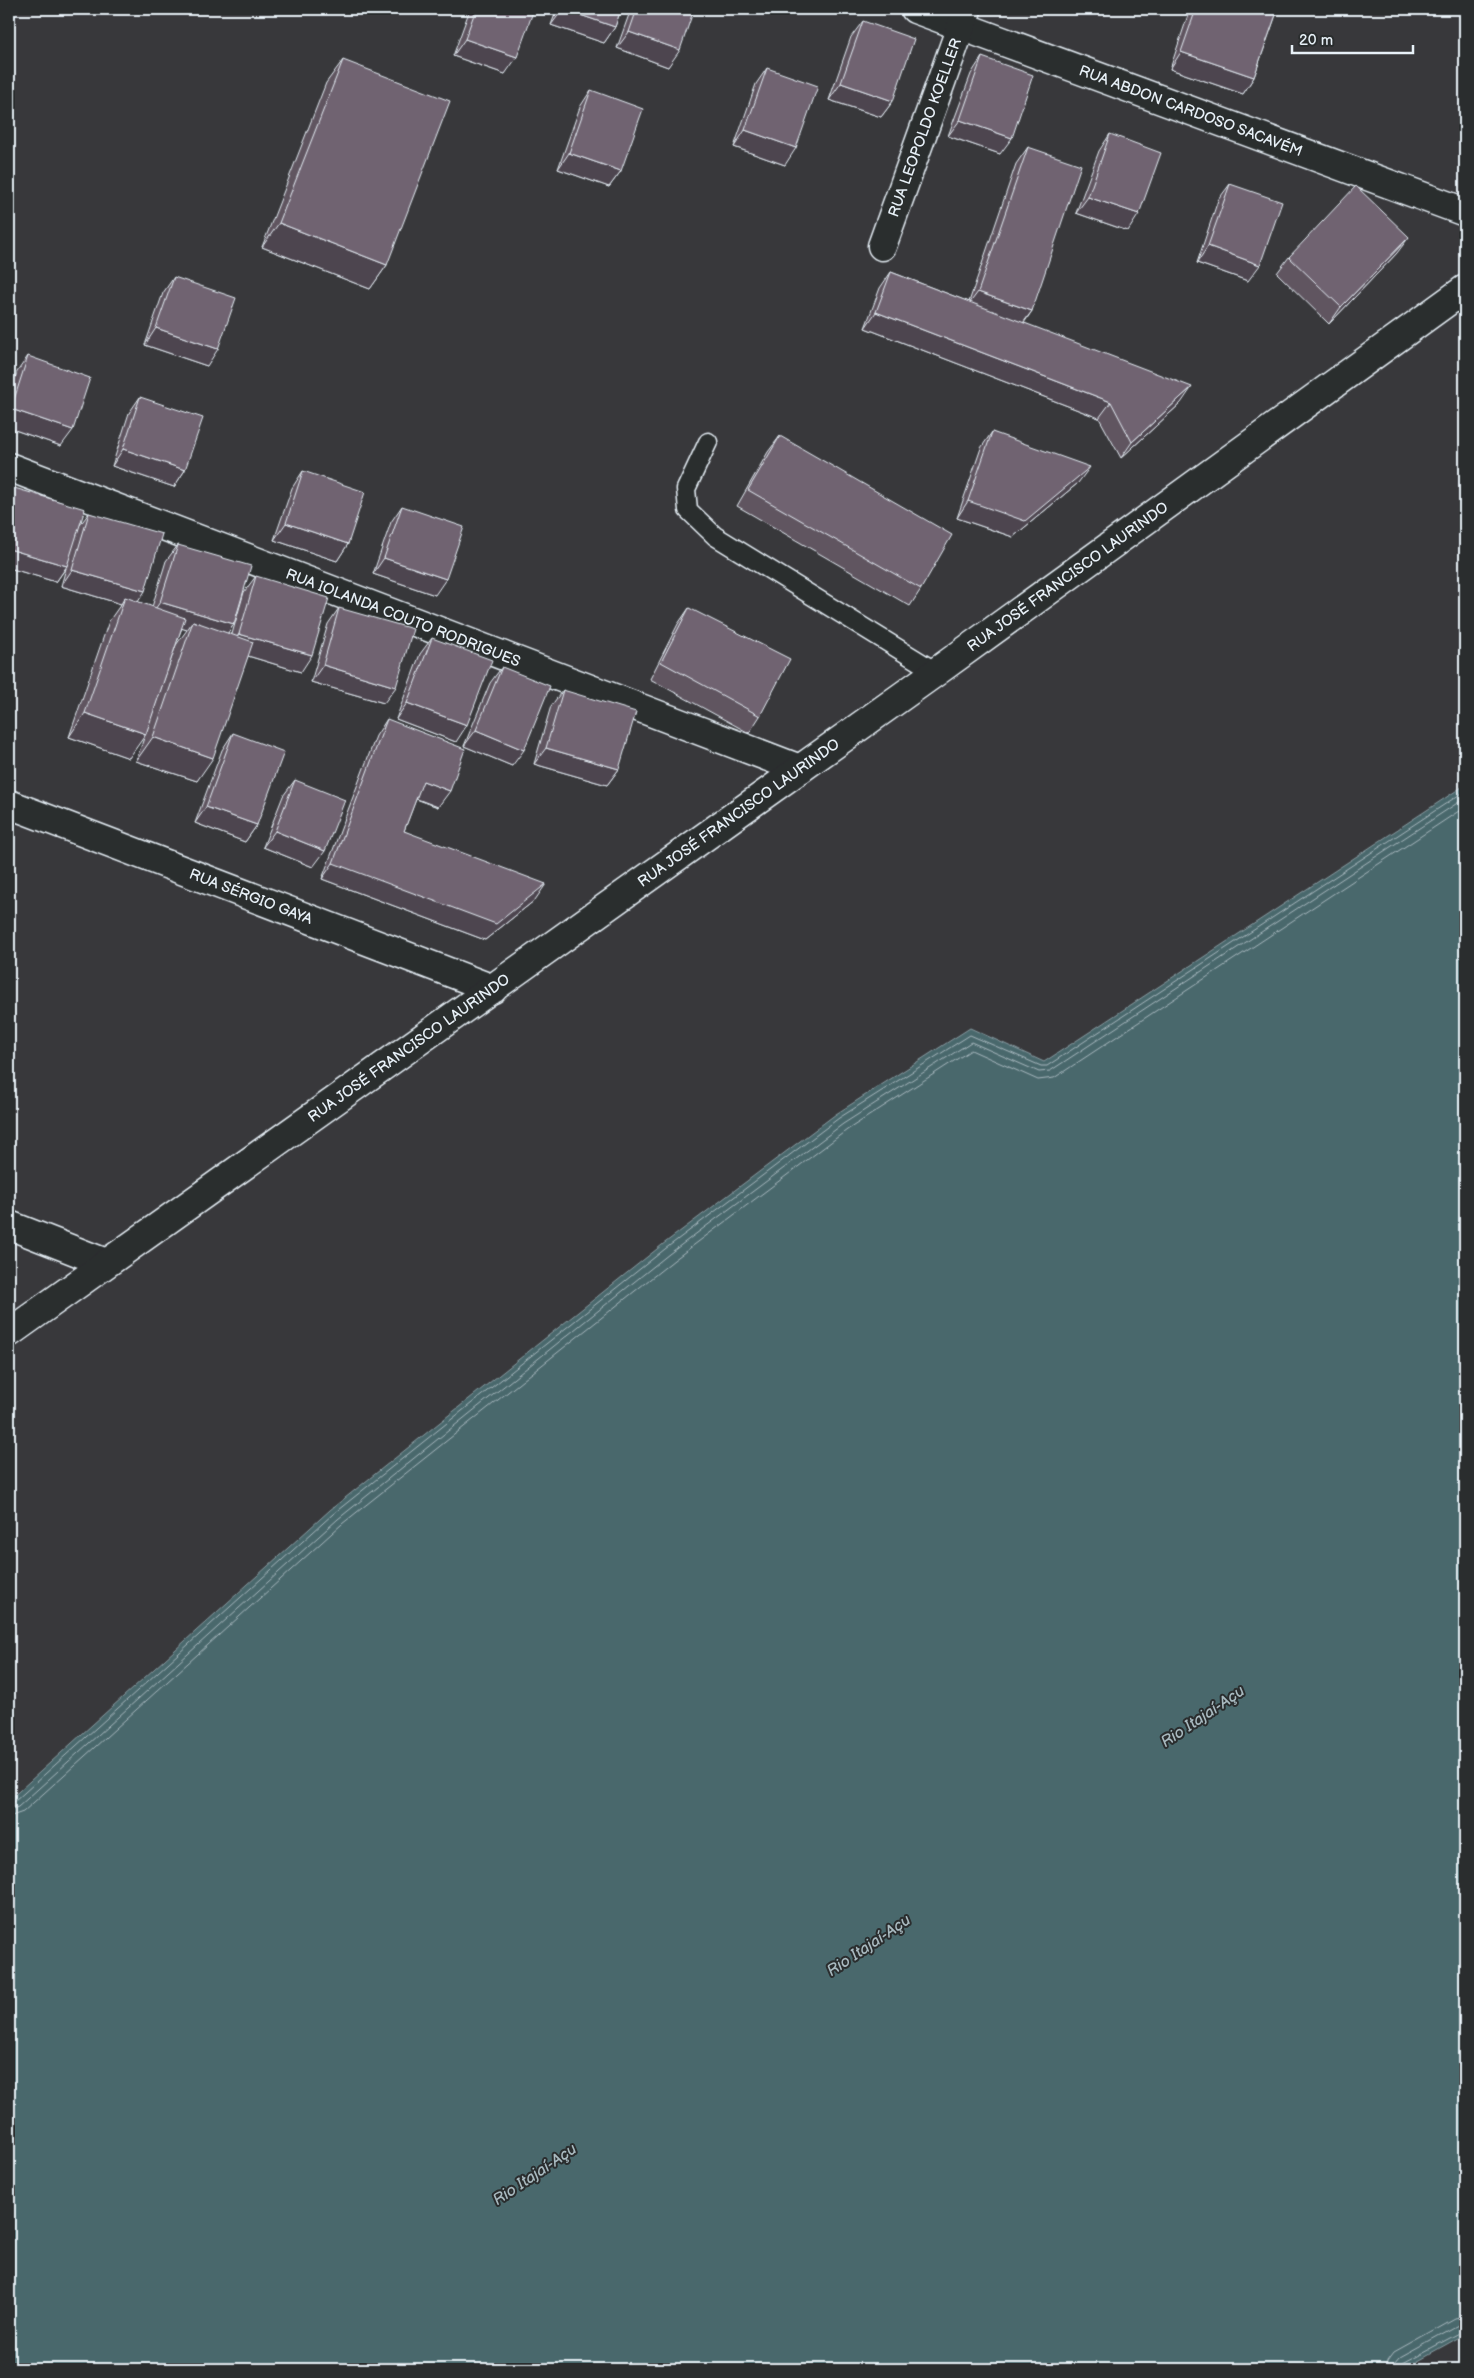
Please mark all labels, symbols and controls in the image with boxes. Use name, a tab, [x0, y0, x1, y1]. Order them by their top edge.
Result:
scale bar	[1292, 22, 1413, 54]
text: 20 m	[1299, 31, 1333, 50]
street label: RUA LEOPOLDO KOELLER	[884, 35, 966, 219]
street label: RUA ABDON CARDOSO SACAVÉM	[1077, 61, 1305, 161]
street label: RUA JOSÉ FRANCISCO LAURINDO	[963, 498, 1172, 656]
street label: RUA IOLANDA COUTO RODRIGUES	[283, 564, 523, 671]
street label: RUA JOSÉ FRANCISCO LAURINDO	[634, 734, 843, 891]
street label: RUA SÉRGIO GAYA	[187, 864, 316, 929]
street label: RUA JOSÉ FRANCISCO LAURINDO	[304, 969, 513, 1126]
water label: Rio Itajaí-Açu	[1158, 1682, 1249, 1752]
water label: Rio Itajaí-Açu	[824, 1911, 915, 1981]
water label: Rio Itajaí-Açu	[490, 2140, 581, 2210]

